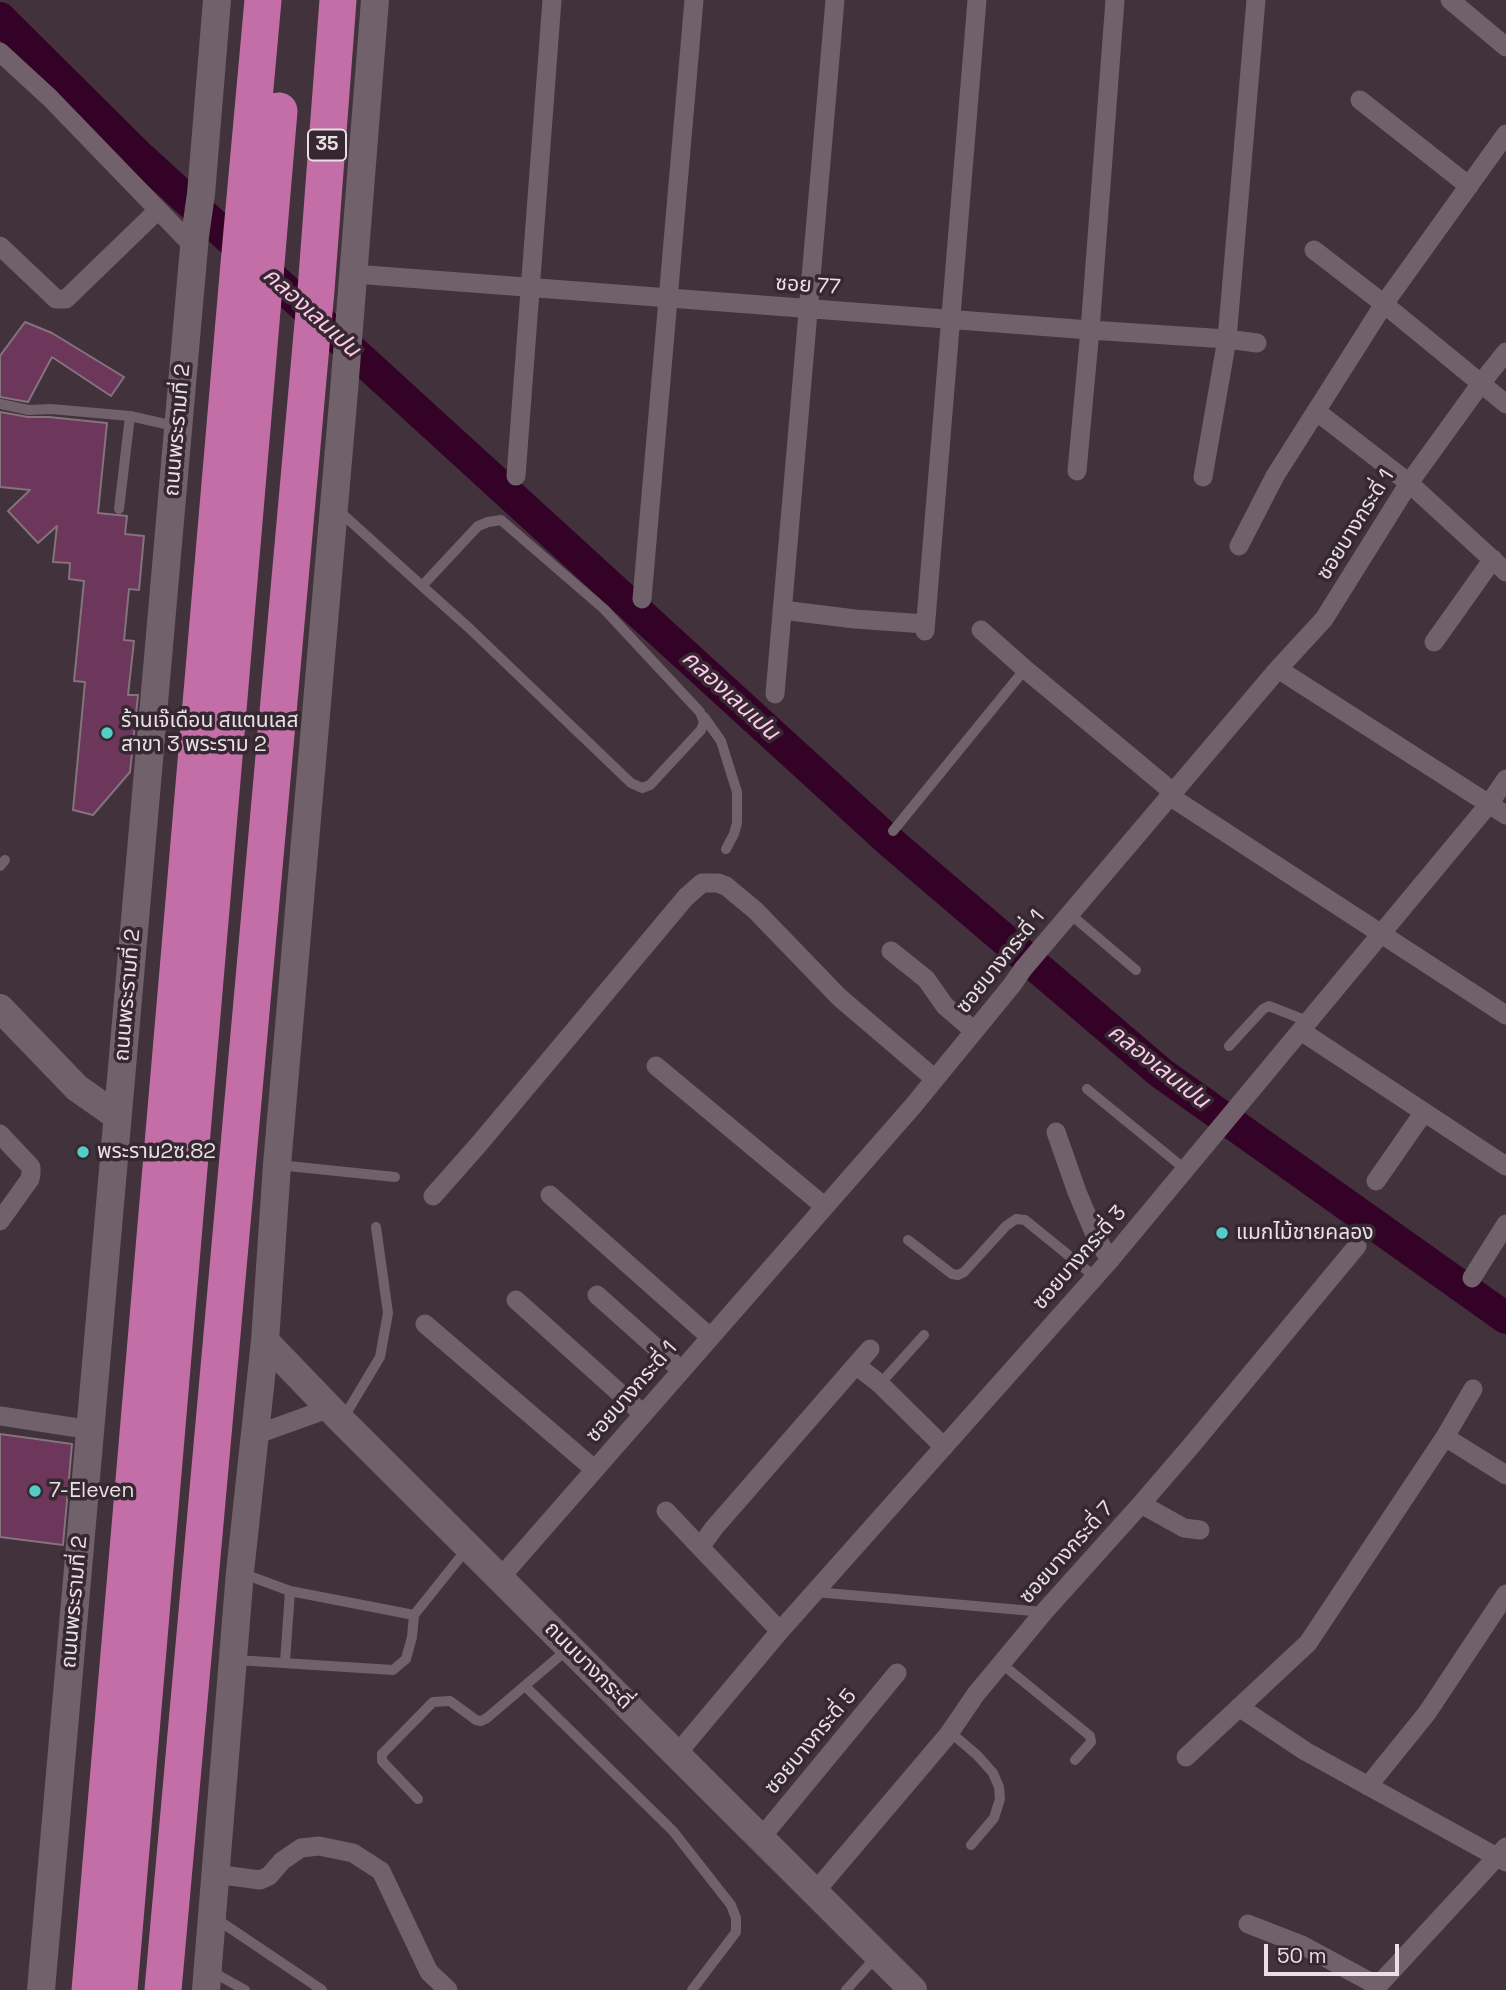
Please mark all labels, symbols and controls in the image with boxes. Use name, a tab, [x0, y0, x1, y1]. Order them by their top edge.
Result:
road number: 35	[308, 130, 346, 160]
water label: คลองเลนเปน	[257, 262, 365, 364]
street label: ซอย 77	[775, 271, 841, 301]
street label: ถนนพระรามที่ 2	[160, 363, 196, 497]
street label: ซอยบางกระดี่ 1	[1312, 465, 1400, 585]
water label: คลองเลนเปน	[676, 645, 784, 747]
place label: ร้านเจ๊เดือน สแตนเลส สาขา 3 พระราม 2	[121, 708, 299, 758]
marker: ร้านเจ๊เดือน สแตนเลส สาขา 3 พระราม 2	[99, 725, 115, 741]
street label: ซอยบางกระดี่ 1	[952, 905, 1050, 1019]
street label: ถนนพระรามที่ 2	[110, 928, 146, 1062]
water label: คลองเลนเปน	[1102, 1019, 1214, 1115]
place label: พระราม2ซ.82	[97, 1139, 216, 1165]
marker: พระราม2ซ.82	[75, 1144, 91, 1160]
street label: ซอยบางกระดี่ 3	[1028, 1201, 1132, 1315]
place label: แมกไม้ชายคลอง	[1236, 1220, 1373, 1246]
marker: แมกไม้ชายคลอง	[1214, 1225, 1230, 1241]
street label: ซอยบางกระดี่ 1	[581, 1336, 683, 1448]
place label: 7-Eleven	[49, 1478, 134, 1504]
marker: 7-Eleven	[27, 1483, 43, 1499]
street label: ซอยบางกระดี่ 7	[1015, 1497, 1119, 1609]
street label: ถนนพระรามที่ 2	[57, 1535, 93, 1669]
street label: ถนนบางกระดี่	[539, 1617, 637, 1715]
street label: ซอยบางกระดี่ 5	[760, 1684, 862, 1800]
scale bar	[1268, 1930, 1403, 1974]
text: 50 m	[1277, 1942, 1327, 1969]

